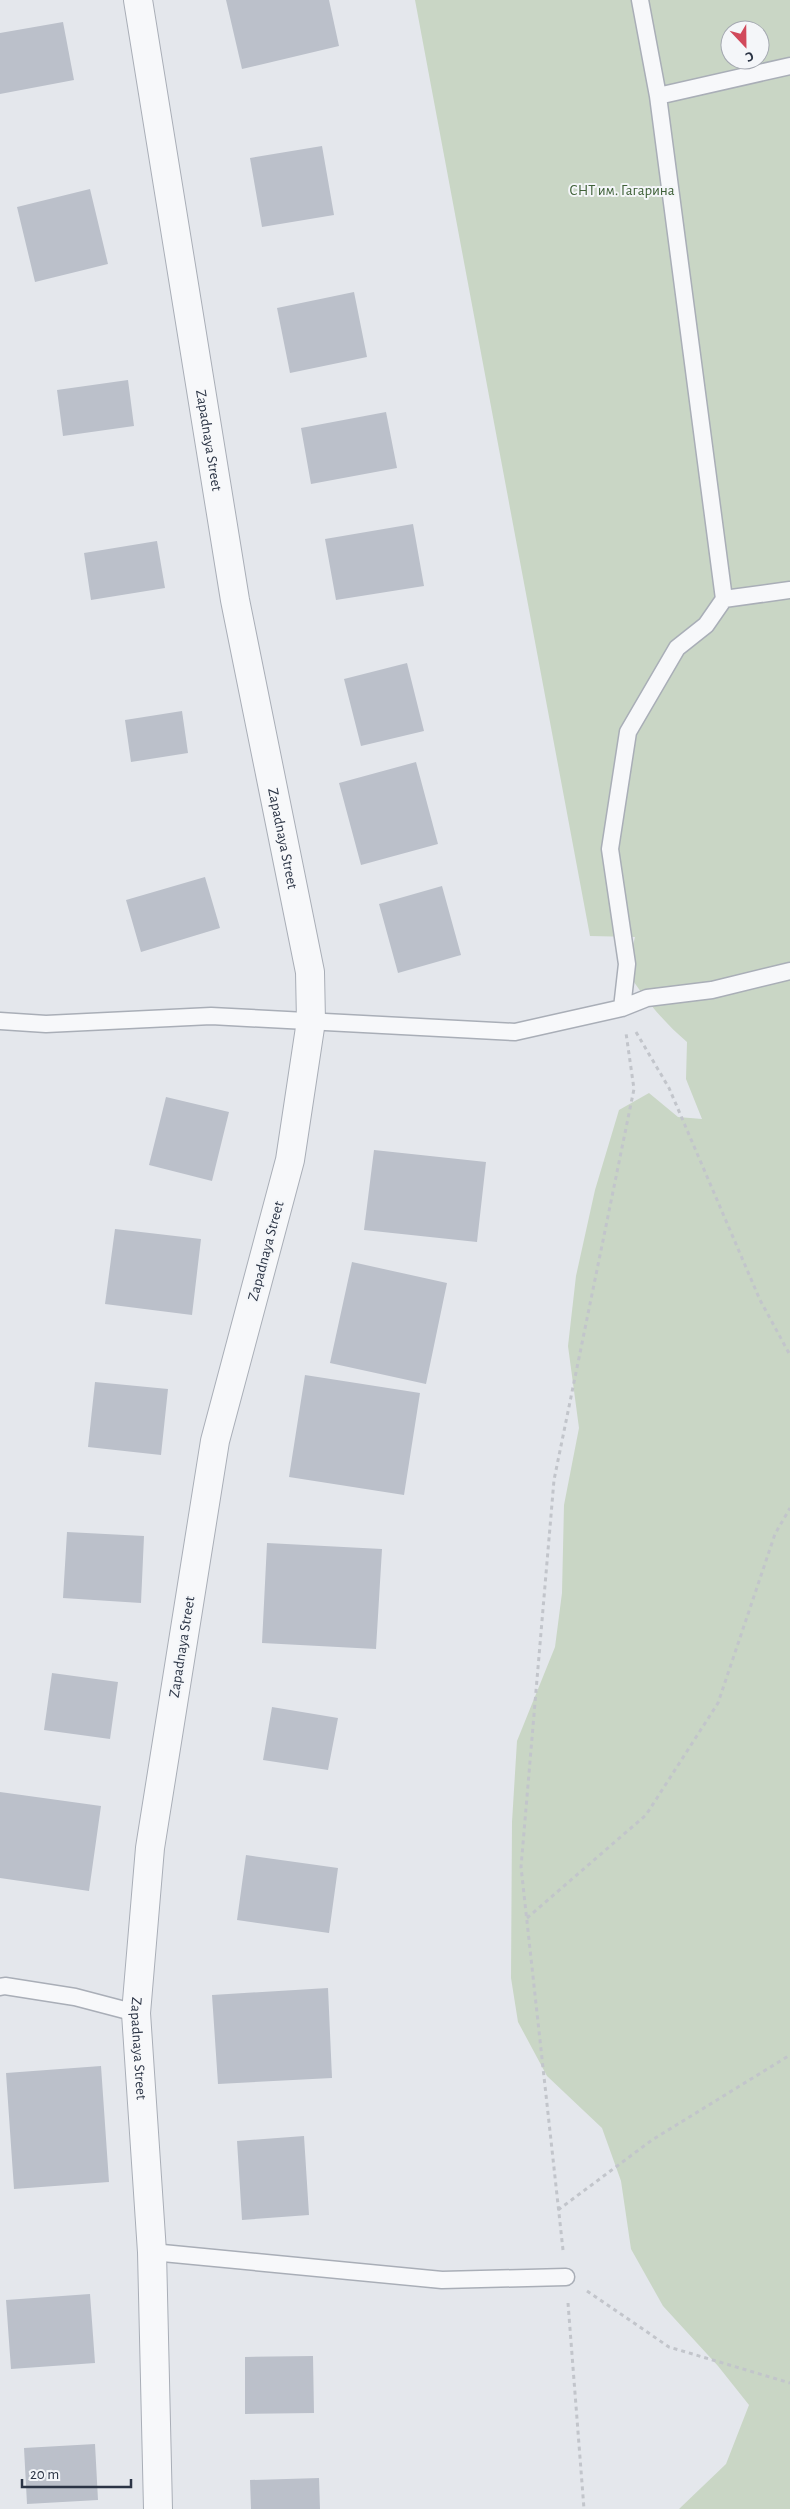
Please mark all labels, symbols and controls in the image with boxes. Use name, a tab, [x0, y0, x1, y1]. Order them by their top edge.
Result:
north arrow	[720, 20, 770, 70]
text: С	[743, 48, 756, 64]
park label: СНТ им. Гагарина	[569, 183, 675, 198]
street label: Zapadnaya Street	[194, 388, 225, 492]
street label: Zapadnaya Street	[266, 787, 301, 890]
street label: Zapadnaya Street	[245, 1199, 287, 1302]
street label: Zapadnaya Street	[167, 1595, 197, 1699]
street label: Zapadnaya Street	[128, 1997, 149, 2100]
scale bar	[22, 2456, 131, 2488]
text: 20 m	[30, 2467, 59, 2482]

